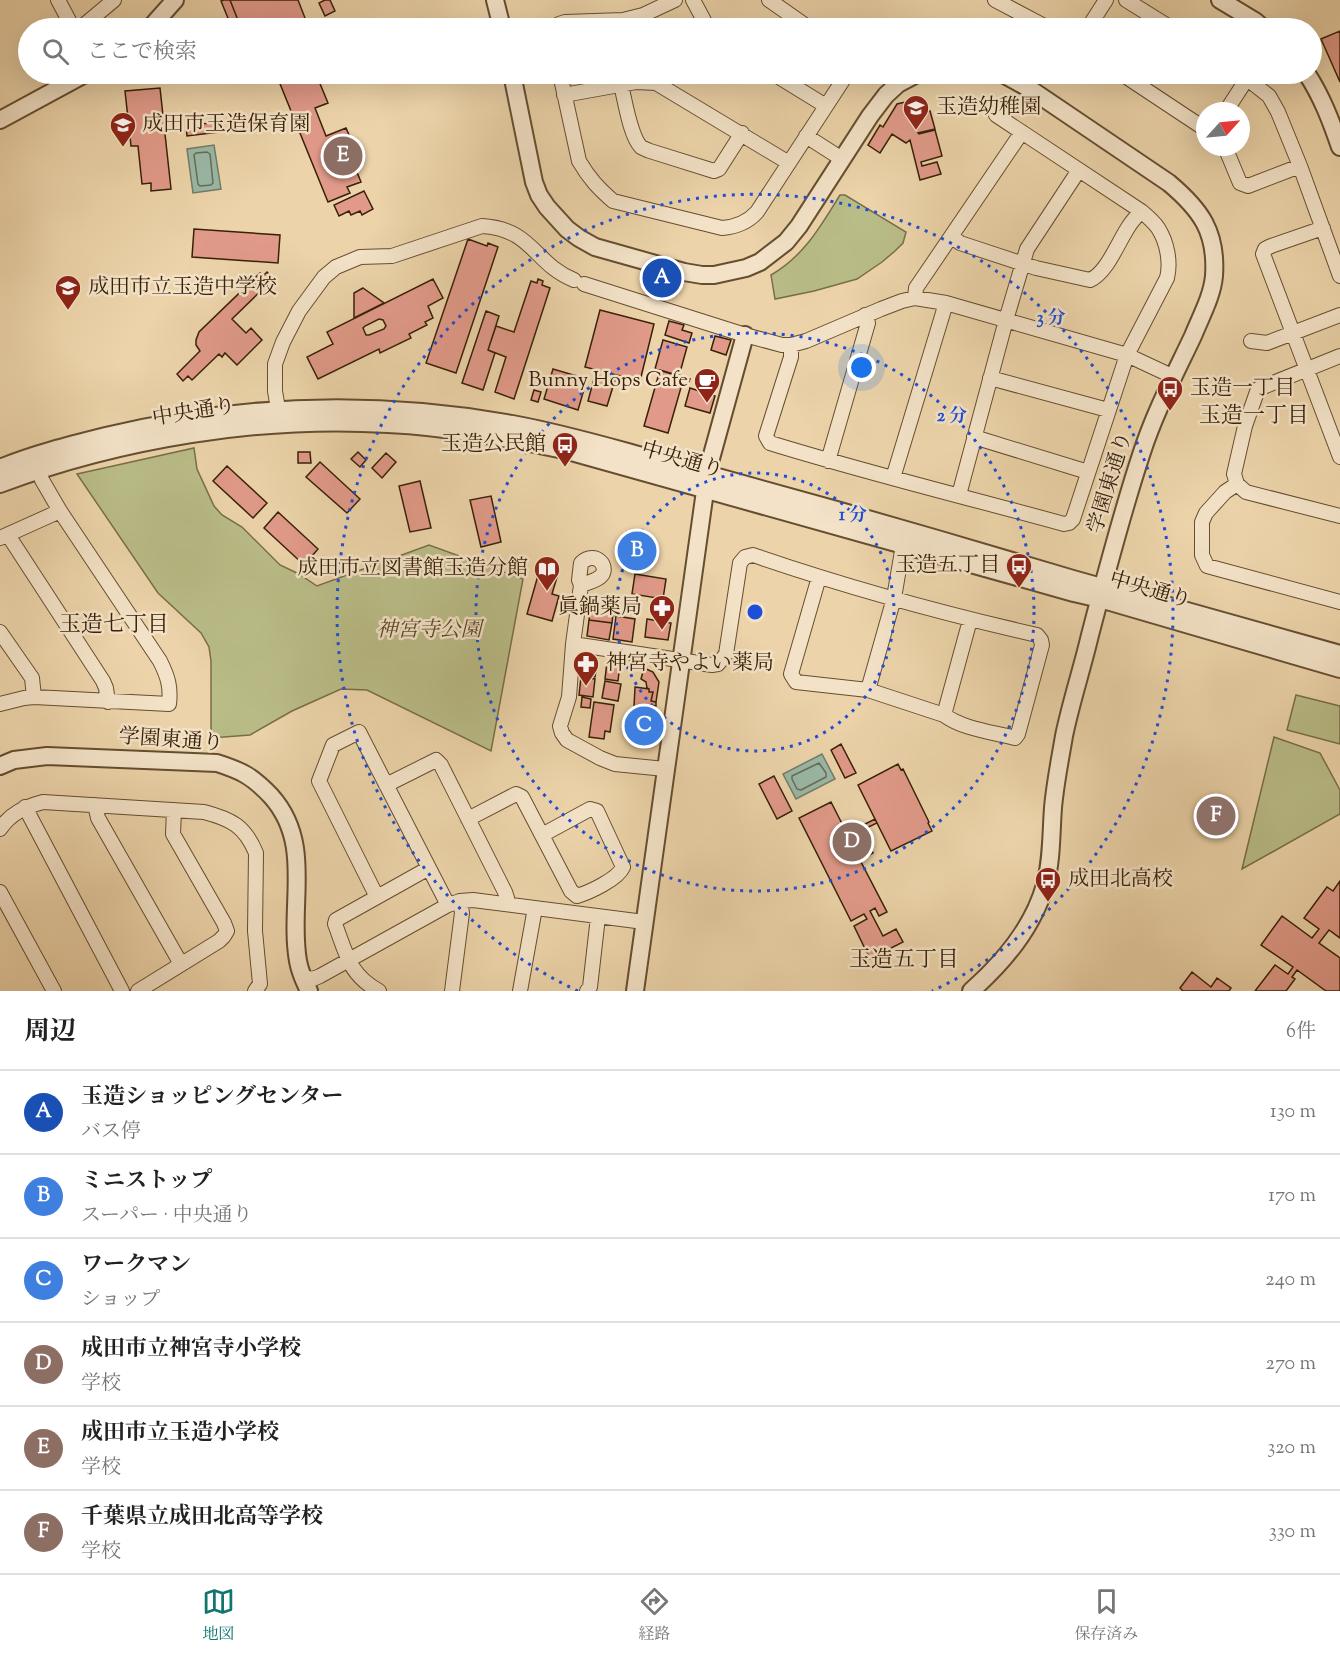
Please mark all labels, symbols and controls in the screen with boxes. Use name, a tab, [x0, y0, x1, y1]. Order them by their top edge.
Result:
search box	[18, 18, 1322, 84]
icon: search	[39, 35, 72, 68]
text: ここで検索	[87, 37, 197, 69]
school or university icon: 玉造幼稚園	[901, 93, 931, 131]
place label: 玉造幼稚園	[936, 93, 1041, 123]
north arrow	[1196, 102, 1250, 156]
school or university icon: 成田市玉造保育園	[108, 110, 138, 148]
place label: 成田市玉造保育園	[142, 110, 310, 140]
pin: E	[324, 134, 362, 178]
pin: A	[642, 256, 682, 300]
school or university icon: 成田市立玉造中学校	[53, 273, 83, 311]
place label: 成田市立玉造中学校	[88, 273, 277, 303]
text: 3 分	[1036, 306, 1066, 332]
your location	[847, 353, 876, 382]
place label: Bunny Hops Cafe	[528, 366, 688, 396]
cafe icon: Bunny Hops Cafe	[692, 366, 722, 404]
bus stop icon: 玉造一丁目	[1155, 374, 1185, 412]
place label: 玉造一丁目	[1190, 374, 1295, 404]
street label: 中央通り	[150, 392, 238, 434]
district label: 玉造一丁目	[1199, 401, 1309, 433]
text: 2 分	[937, 404, 967, 430]
street label: 学園東通り	[1081, 428, 1141, 538]
place label: 玉造公民館	[441, 430, 546, 460]
bus stop icon: 玉造公民館	[550, 430, 580, 468]
street label: 中央通り	[637, 435, 727, 487]
text: 1 分	[839, 503, 867, 529]
pin: B	[618, 528, 656, 574]
place label: 玉造五丁目	[895, 551, 1000, 581]
bus stop icon: 玉造五丁目	[1004, 551, 1034, 589]
place label: 成田市立図書館玉造分館	[297, 554, 528, 584]
library icon: 成田市立図書館玉造分館	[532, 554, 562, 592]
street label: 中央通り	[1105, 565, 1195, 617]
place label: 眞鍋薬局	[558, 593, 642, 623]
pharmacy icon: 眞鍋薬局	[647, 593, 677, 631]
centre of rings	[745, 602, 765, 622]
district label: 玉造七丁目	[59, 610, 169, 642]
park label: 神宮寺公園	[377, 616, 484, 646]
pharmacy icon: 神宮寺やよい薬局	[571, 649, 601, 687]
place label: 神宮寺やよい薬局	[606, 649, 774, 679]
pin: C	[624, 704, 664, 748]
street label: 学園東通り	[118, 722, 224, 760]
pin: F	[1196, 794, 1236, 838]
pin: D	[832, 820, 872, 864]
bus stop icon: 成田北高校	[1033, 865, 1063, 903]
place label: 成田北高校	[1068, 865, 1173, 895]
district label: 玉造五丁目	[849, 945, 959, 977]
text: 周辺	[24, 1014, 76, 1051]
text: 6件	[1286, 1018, 1316, 1047]
text: 玉造ショッピングセンター	[81, 1082, 343, 1114]
text: A	[35, 1098, 52, 1127]
text: 130 m	[1270, 1098, 1316, 1127]
text: バス停	[81, 1118, 141, 1147]
text: ミニストップ	[81, 1166, 212, 1198]
text: B	[37, 1182, 50, 1211]
text: 170 m	[1268, 1182, 1316, 1211]
text: スーパー · 中央通り	[81, 1202, 253, 1231]
text: ワークマン	[81, 1250, 191, 1282]
text: C	[35, 1266, 52, 1295]
text: 240 m	[1265, 1266, 1316, 1295]
text: ショップ	[81, 1286, 161, 1315]
text: 成田市立神宮寺小学校	[81, 1334, 301, 1366]
text: D	[36, 1350, 51, 1379]
text: 270 m	[1266, 1350, 1316, 1379]
text: 学校	[81, 1370, 121, 1399]
text: 成田市立玉造小学校	[81, 1418, 279, 1450]
text: E	[37, 1434, 50, 1463]
text: 320 m	[1267, 1434, 1316, 1463]
text: 学校	[81, 1454, 121, 1483]
text: 千葉県立成田北高等学校	[81, 1502, 323, 1534]
text: F	[38, 1518, 49, 1547]
text: 330 m	[1269, 1518, 1316, 1547]
text: 学校	[81, 1538, 121, 1567]
tab: 地図	[202, 1585, 235, 1647]
tab: 経路	[638, 1585, 671, 1647]
tab: 保存済み	[1074, 1585, 1138, 1647]

